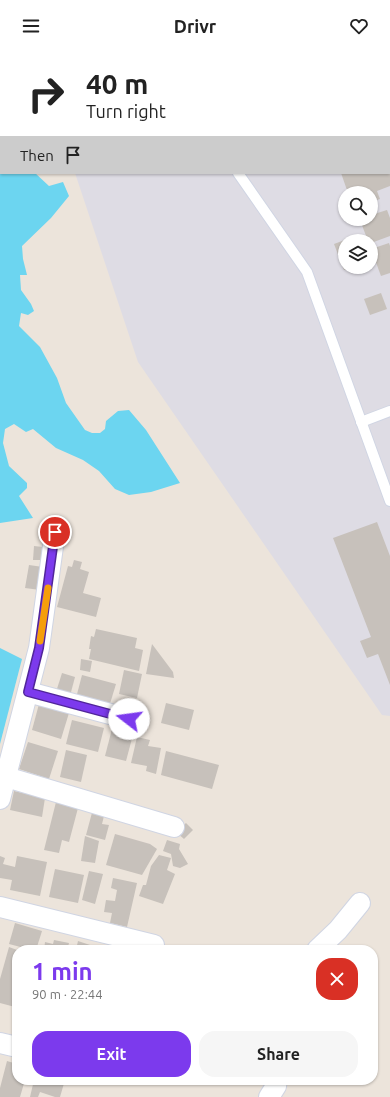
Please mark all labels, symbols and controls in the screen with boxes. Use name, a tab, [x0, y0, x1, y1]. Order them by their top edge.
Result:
icon: menu	[20, 15, 42, 37]
icon: heart	[348, 15, 370, 37]
text: Drivr	[174, 16, 216, 36]
icon: right	[20, 68, 72, 120]
text: 40 m	[86, 68, 148, 99]
text: Turn right	[86, 101, 166, 121]
icon: arrive	[62, 144, 84, 166]
text: Then	[20, 147, 54, 164]
map controls	[338, 186, 378, 274]
button: search	[338, 186, 378, 226]
button: layers	[338, 234, 378, 274]
pin	[38, 515, 72, 549]
icon: arrive	[44, 521, 66, 543]
position arrow	[108, 698, 150, 740]
text: 1 min	[32, 958, 93, 985]
button: close	[316, 958, 358, 1000]
text: 90 m · 22:44	[32, 987, 103, 1001]
button: Exit	[32, 1031, 191, 1077]
button: Share	[199, 1031, 358, 1077]

